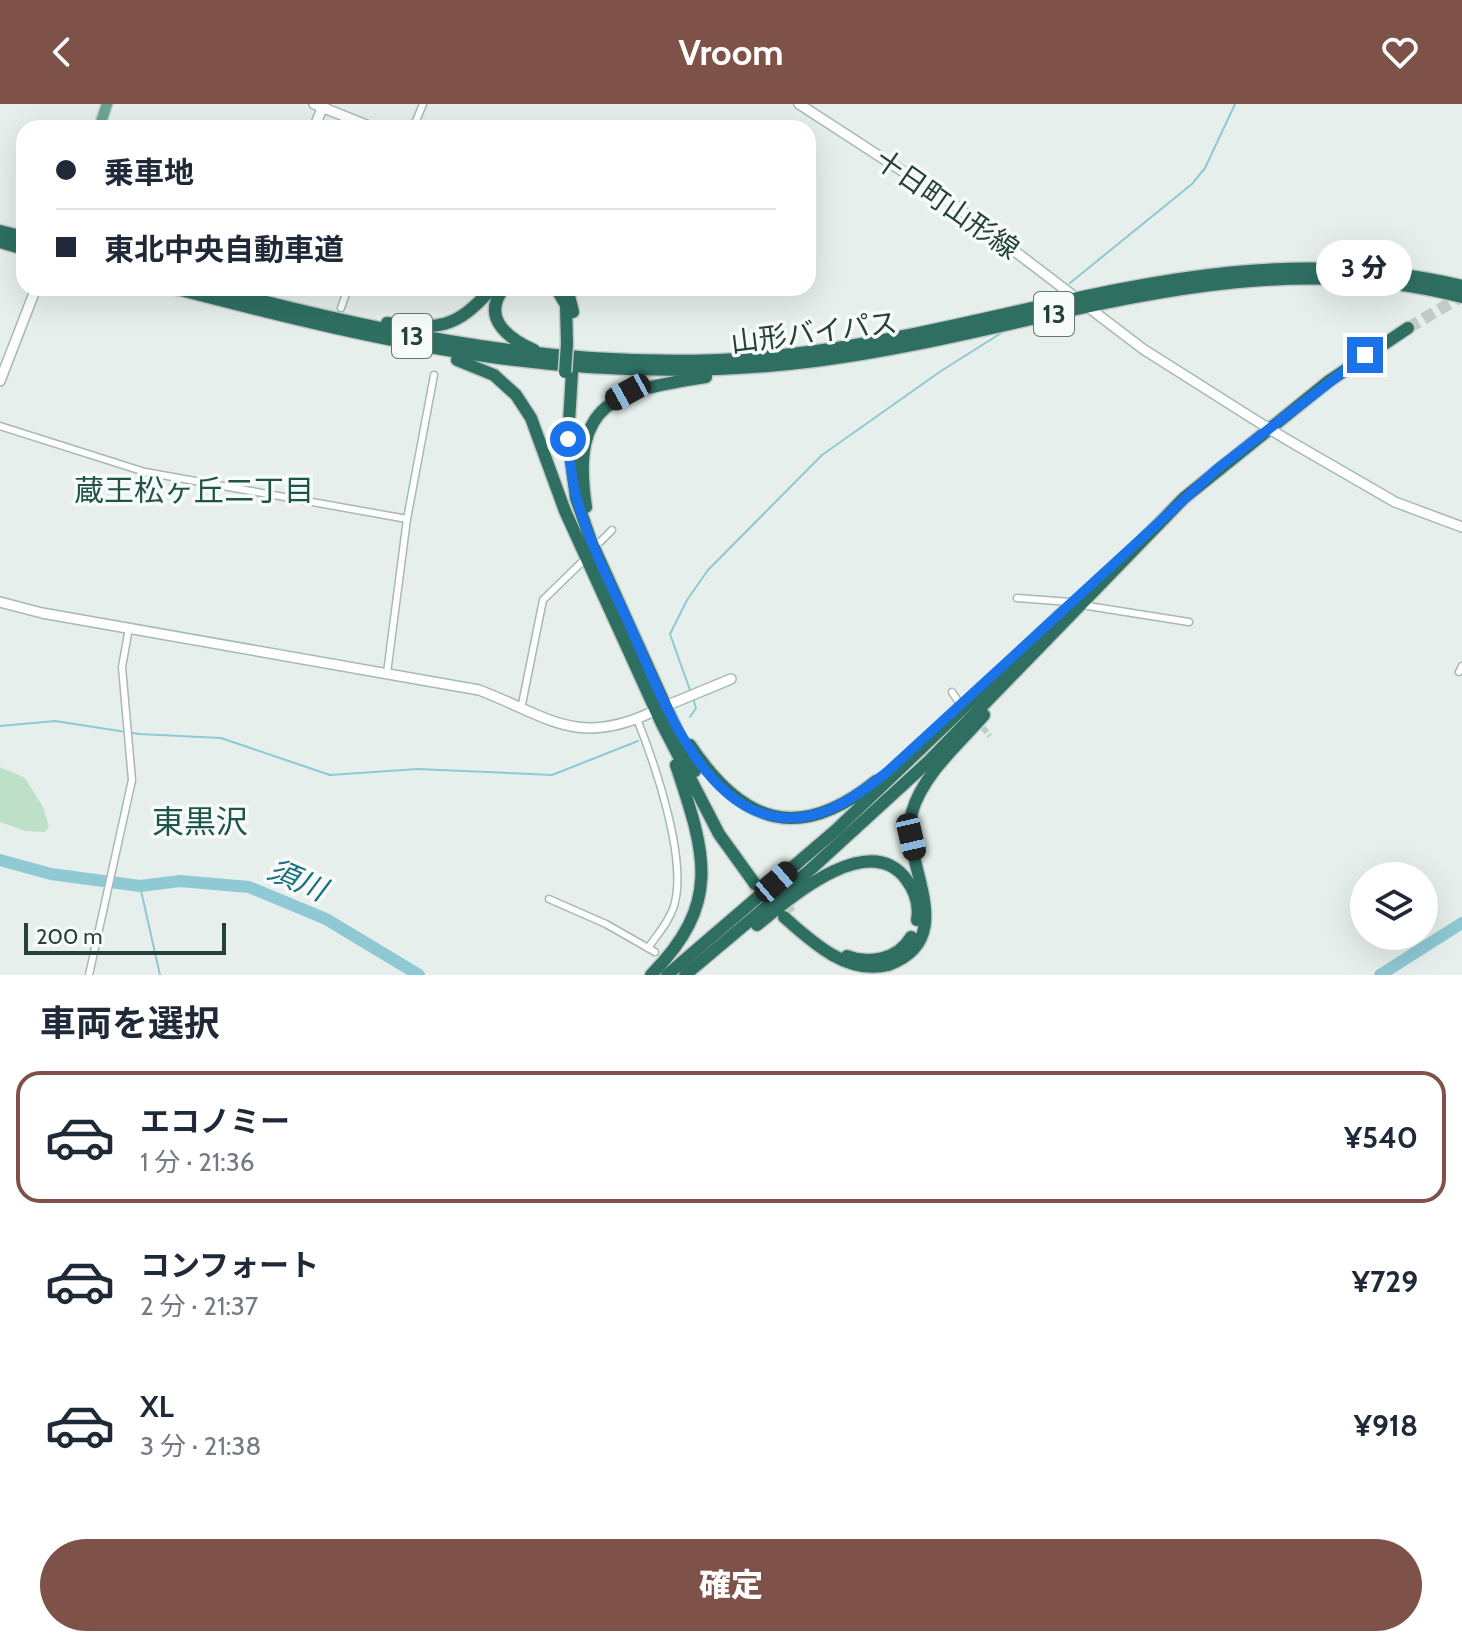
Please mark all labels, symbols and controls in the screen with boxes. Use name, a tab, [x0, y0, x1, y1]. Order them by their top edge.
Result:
icon: back	[40, 30, 84, 74]
text: Vroom	[679, 30, 783, 74]
icon: heart	[1378, 30, 1422, 74]
street label: 十日町山形線	[868, 142, 1026, 266]
text: 乗車地	[104, 154, 194, 191]
text: 東北中央自動車道	[104, 231, 344, 268]
callout: 3 分	[1317, 239, 1413, 295]
text: 3 分	[1341, 252, 1387, 284]
road number: 13	[1034, 292, 1074, 336]
street label: 山形バイパス	[729, 305, 899, 359]
road number: 13	[392, 314, 432, 358]
route end	[1347, 337, 1383, 373]
car	[601, 370, 655, 414]
route start	[550, 421, 586, 457]
district label: 蔵王松ヶ丘二丁目	[74, 472, 314, 509]
district label: 東黒沢	[152, 802, 248, 841]
car	[894, 811, 928, 863]
water label: 須川	[262, 851, 335, 909]
car	[750, 857, 802, 907]
map controls	[1350, 862, 1438, 950]
button: layers	[1350, 862, 1438, 950]
scale bar	[24, 919, 226, 955]
text: 200 m	[36, 923, 102, 950]
text: 車両を選択	[40, 1001, 220, 1045]
icon: car	[44, 1101, 116, 1173]
text: エコノミー	[140, 1103, 290, 1140]
text: ¥540	[1344, 1119, 1418, 1156]
text: 1 分 · 21:36	[140, 1146, 255, 1178]
icon: car	[44, 1245, 116, 1317]
text: コンフォート	[140, 1247, 319, 1284]
text: ¥729	[1352, 1263, 1418, 1300]
text: 2 分 · 21:37	[140, 1290, 258, 1322]
text: XL	[140, 1388, 174, 1425]
icon: car	[44, 1389, 116, 1461]
text: ¥918	[1354, 1407, 1418, 1444]
text: 3 分 · 21:38	[140, 1430, 261, 1462]
button: 確定	[40, 1539, 1422, 1631]

